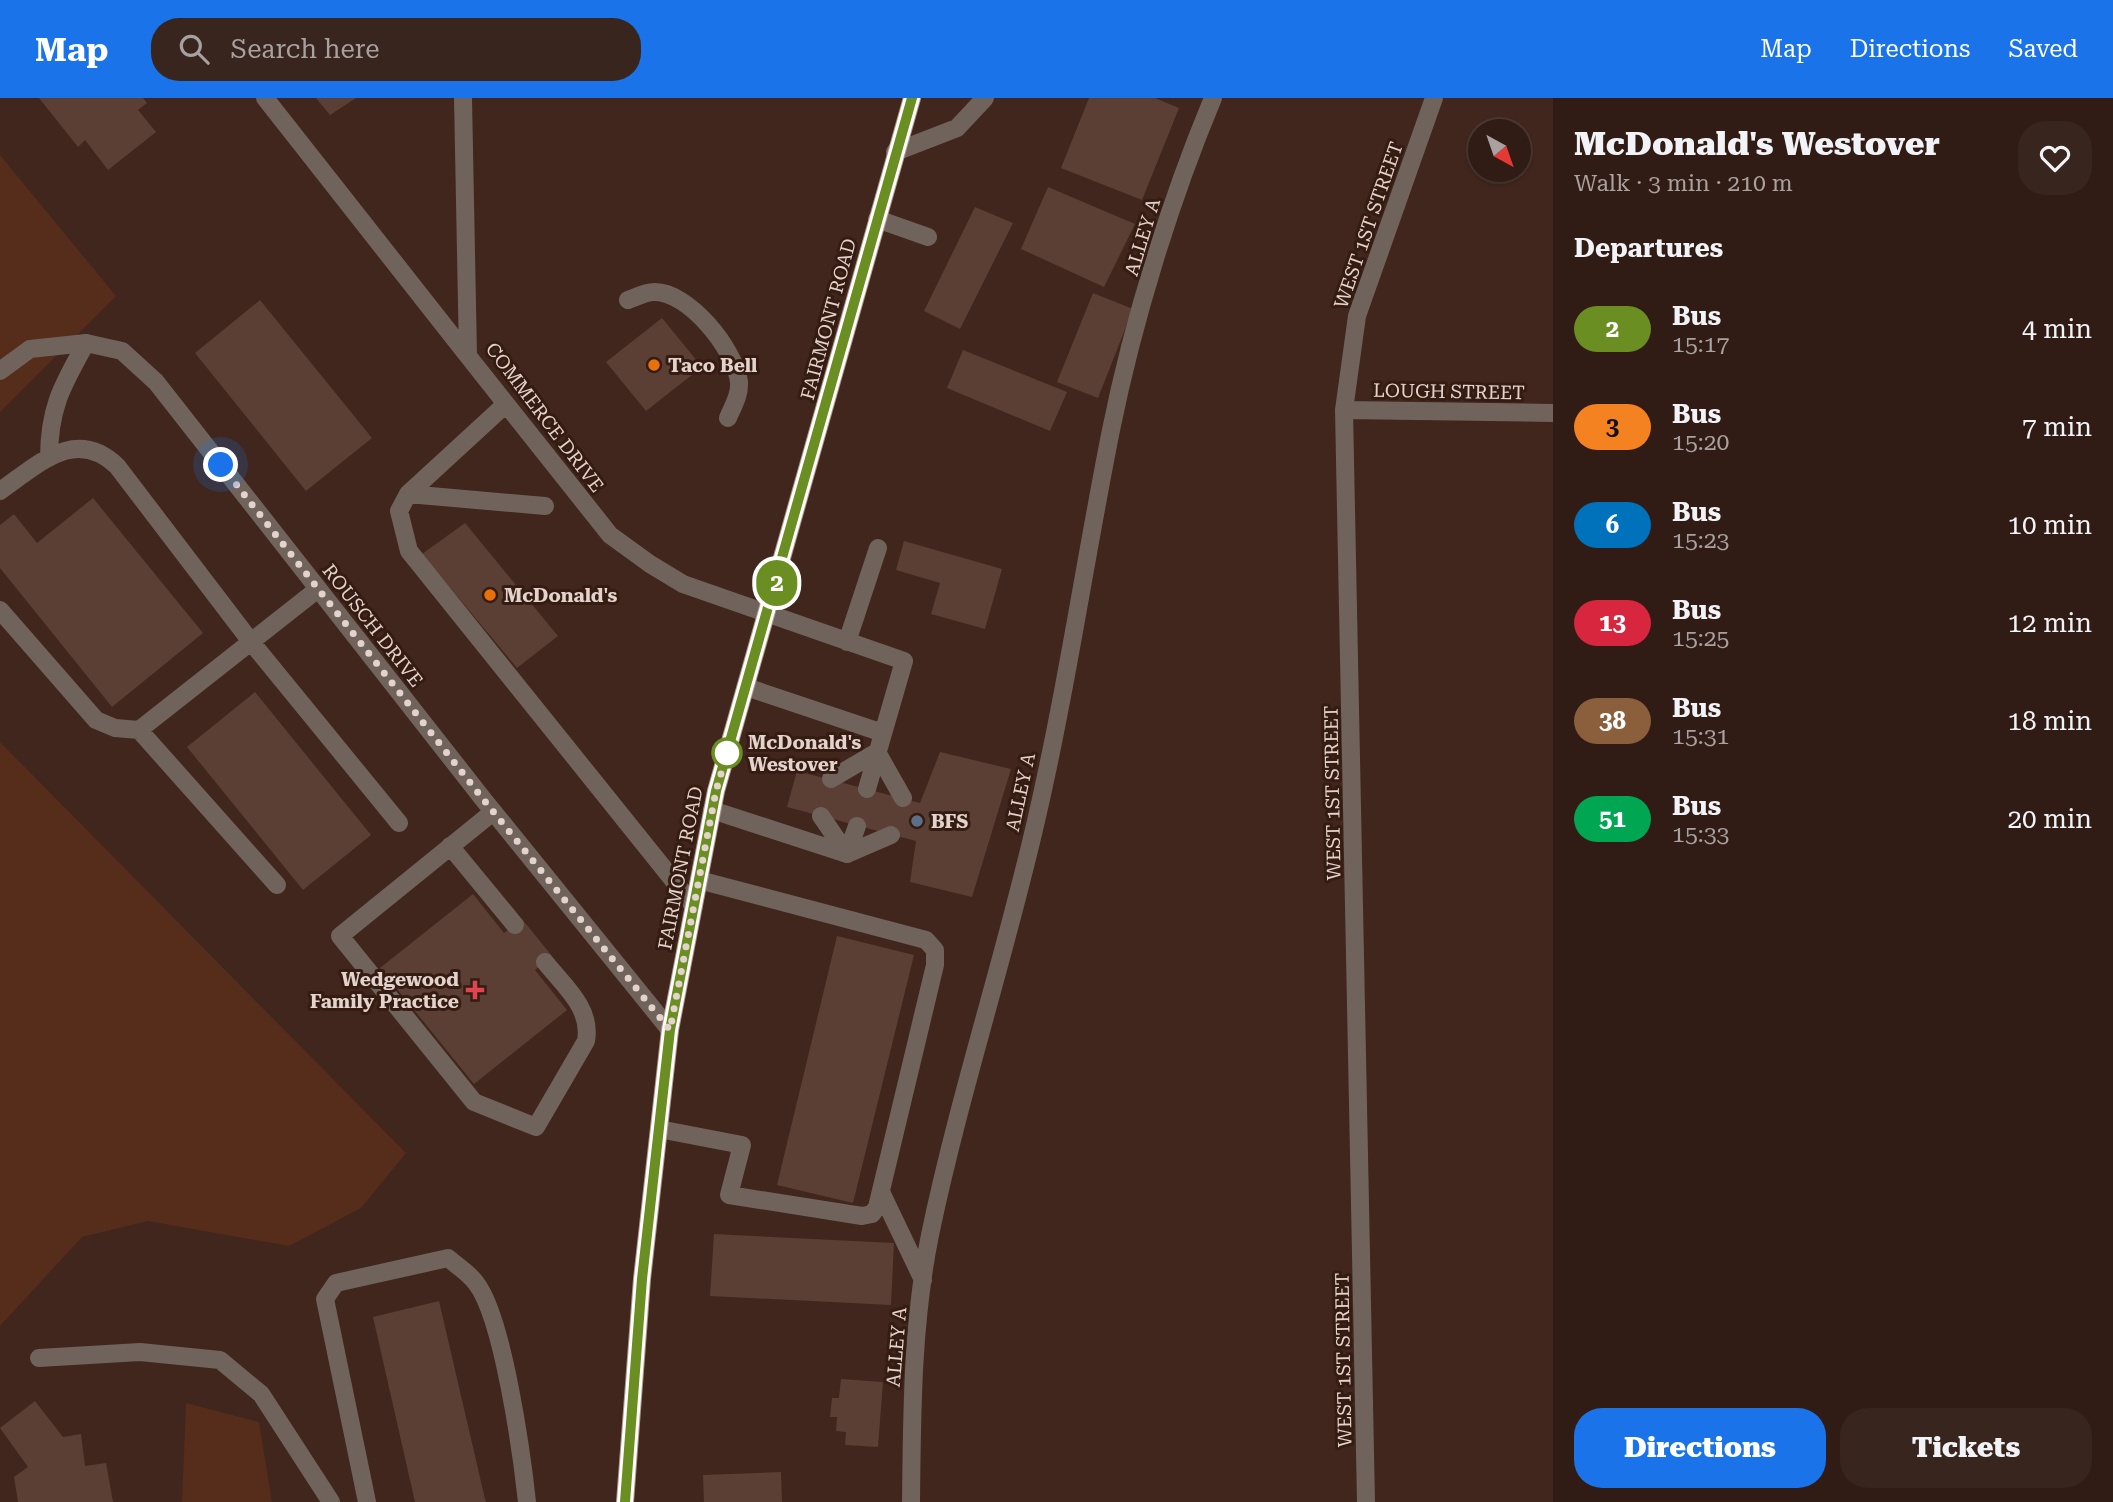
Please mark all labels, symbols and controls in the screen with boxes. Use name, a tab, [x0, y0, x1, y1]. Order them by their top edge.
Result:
search box	[151, 18, 641, 81]
text: Map	[35, 30, 109, 69]
icon: search	[175, 30, 213, 68]
text: Search here	[231, 34, 380, 64]
text: Map	[1760, 35, 1812, 63]
text: Directions	[1850, 35, 1970, 63]
text: Saved	[2008, 35, 2078, 63]
north arrow	[1468, 119, 1531, 182]
map controls	[1468, 119, 1531, 182]
button: heart	[2018, 121, 2092, 195]
text: McDonald's Westover	[1574, 124, 1940, 163]
street label: WEST 1ST STREET	[1329, 139, 1408, 311]
text: Walk · 3 min · 210 m	[1574, 170, 1793, 197]
street label: ALLEY A	[1120, 195, 1165, 279]
text: Departures	[1574, 233, 1723, 263]
street label: FAIRMONT ROAD	[796, 236, 861, 402]
text: Bus	[1672, 301, 1721, 331]
text: 4 min	[2022, 314, 2092, 344]
text: 2	[1606, 315, 1619, 343]
text: 15:17	[1672, 331, 1729, 358]
street label: COMMERCE DRIVE	[481, 338, 608, 497]
place label: Taco Bell	[668, 354, 757, 377]
marker: Taco Bell	[646, 357, 662, 373]
street label: LOUGH STREET	[1373, 379, 1525, 404]
text: Bus	[1672, 399, 1721, 429]
text: 7 min	[2022, 412, 2092, 442]
text: 3	[1606, 413, 1619, 441]
text: 15:20	[1672, 429, 1729, 456]
your location	[203, 447, 238, 482]
text: Bus	[1672, 497, 1721, 527]
text: 10 min	[2008, 510, 2092, 540]
text: 6	[1606, 511, 1619, 539]
text: 15:23	[1672, 527, 1729, 554]
street label: ROUSCH DRIVE	[318, 559, 428, 691]
line badge: 2	[754, 560, 800, 606]
text: 2	[770, 569, 784, 597]
place label: McDonald's	[504, 584, 617, 607]
marker: McDonald's	[482, 587, 498, 603]
text: Bus	[1672, 595, 1721, 625]
text: 12 min	[2008, 608, 2092, 638]
text: 13	[1599, 609, 1626, 637]
text: 15:25	[1672, 625, 1729, 652]
text: Bus	[1672, 693, 1721, 723]
street label: WEST 1ST STREET	[1319, 705, 1346, 881]
text: 18 min	[2008, 706, 2092, 736]
text: 38	[1599, 707, 1626, 735]
text: 15:31	[1672, 723, 1729, 750]
place label: McDonald's Westover	[748, 731, 861, 776]
marker: McDonald's Westover	[712, 738, 742, 768]
street label: ALLEY A	[1001, 750, 1040, 834]
street label: FAIRMONT ROAD	[653, 784, 708, 952]
text: Bus	[1672, 791, 1721, 821]
text: 20 min	[2008, 804, 2092, 834]
text: 51	[1599, 805, 1626, 833]
place label: BFS	[931, 810, 968, 833]
marker: BFS	[909, 813, 925, 829]
text: 15:33	[1672, 821, 1729, 848]
place label: Wedgewood Family Practice	[310, 968, 459, 1013]
marker: Wedgewood Family Practice	[465, 980, 485, 1000]
street label: WEST 1ST STREET	[1330, 1272, 1357, 1448]
street label: ALLEY A	[882, 1306, 911, 1388]
button: Directions	[1574, 1408, 1826, 1488]
button: Tickets	[1840, 1408, 2092, 1488]

